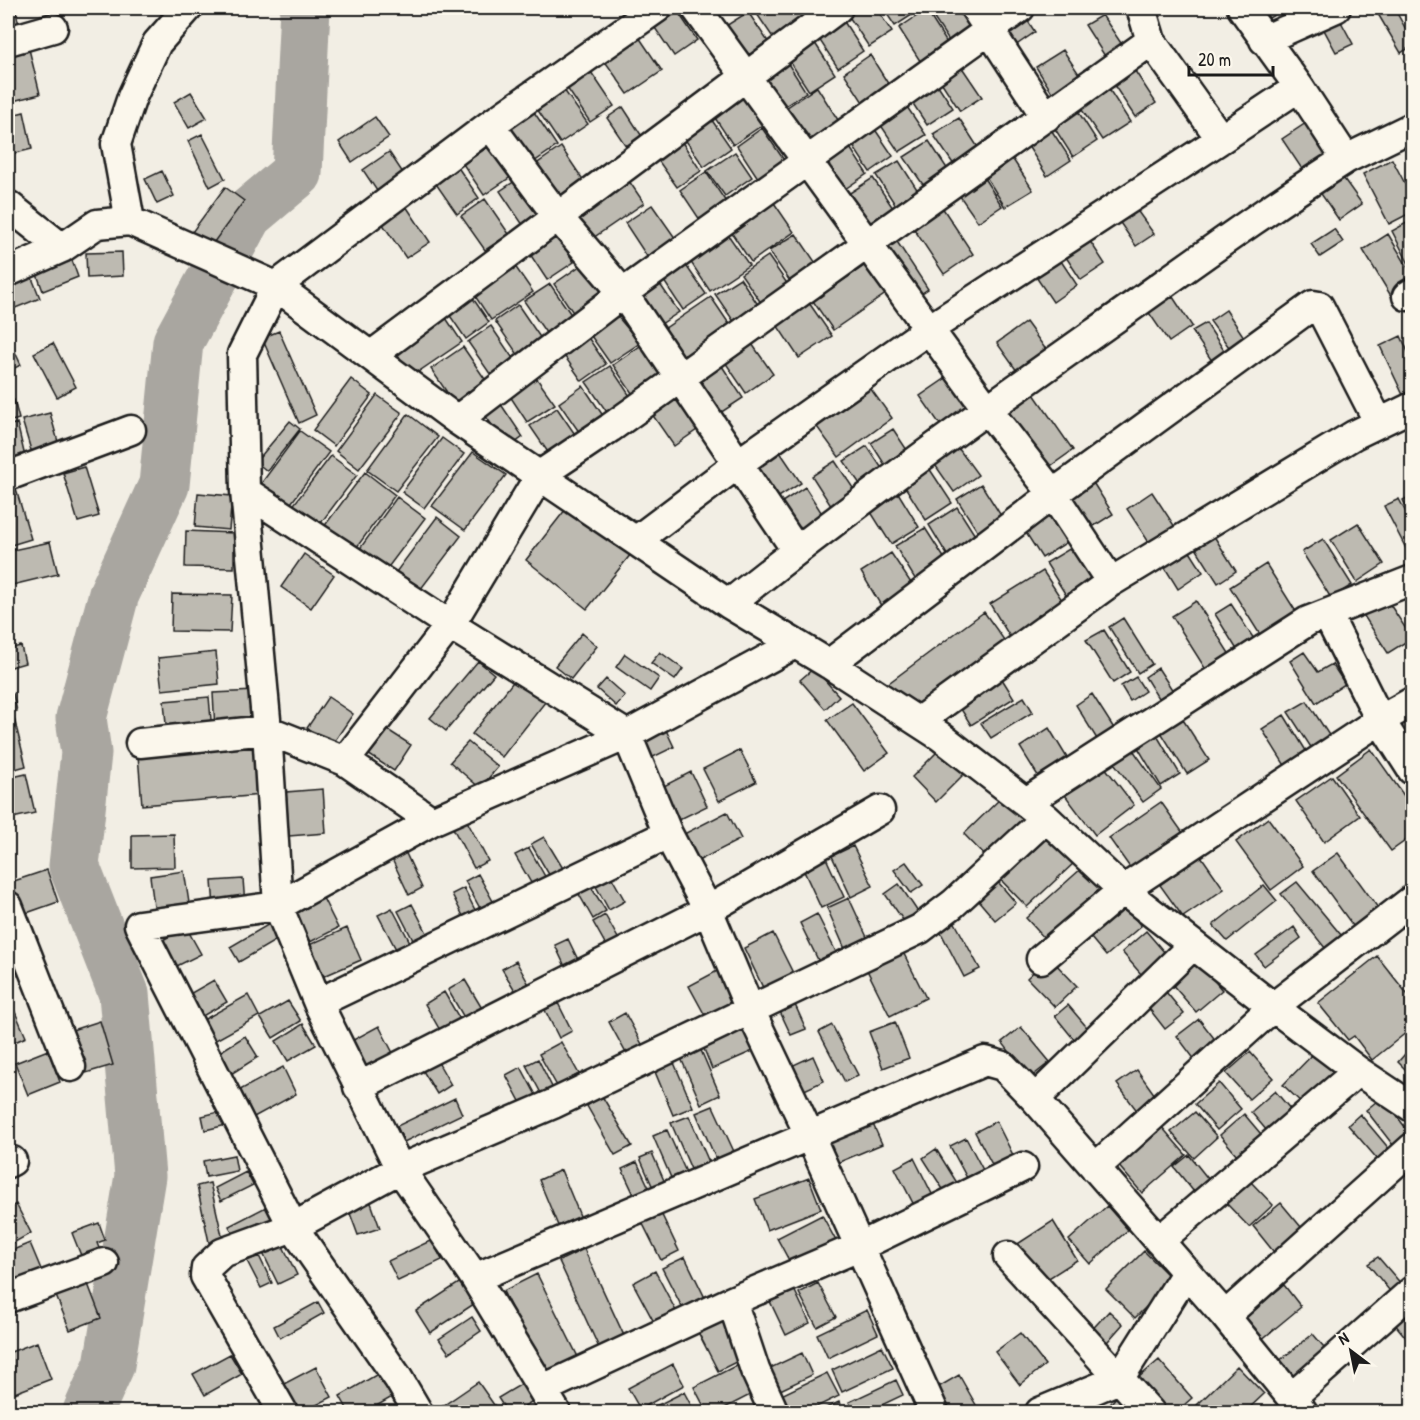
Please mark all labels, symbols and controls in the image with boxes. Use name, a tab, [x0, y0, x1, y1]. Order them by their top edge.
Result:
scale bar	[1189, 39, 1273, 77]
text: 20 m	[1198, 47, 1231, 72]
north arrow	[1321, 1321, 1381, 1381]
text: N	[1334, 1326, 1353, 1350]

